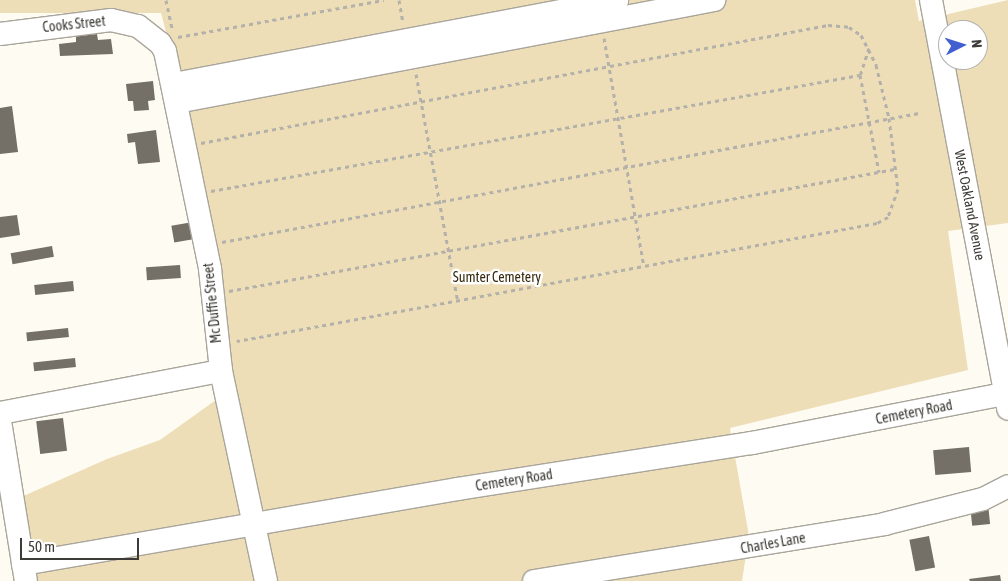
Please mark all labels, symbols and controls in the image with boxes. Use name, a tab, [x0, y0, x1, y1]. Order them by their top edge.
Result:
street label: Cooks Street	[42, 12, 106, 36]
north arrow	[938, 20, 988, 70]
text: N	[969, 39, 985, 49]
street label: West Oakland Avenue	[951, 148, 989, 262]
street label: Mc Duffie Street	[199, 262, 225, 344]
park label: Sumter Cemetery	[453, 269, 541, 285]
street label: Cemetery Road	[874, 396, 954, 428]
street label: Cemetery Road	[474, 466, 554, 494]
scale bar	[22, 528, 141, 560]
street label: Charles Lane	[739, 529, 807, 557]
text: 50 m	[28, 538, 55, 555]

